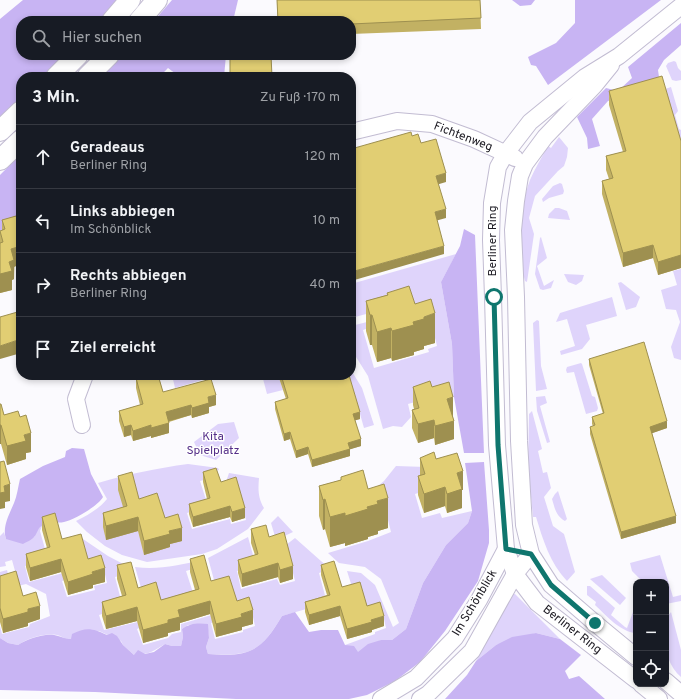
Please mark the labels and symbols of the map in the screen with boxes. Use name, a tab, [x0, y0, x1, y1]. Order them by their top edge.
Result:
street label: Fichtenweg	[431, 118, 495, 156]
street label: Berliner Ring	[485, 205, 501, 277]
route start	[485, 288, 503, 306]
park label: Kita Spielplatz	[186, 429, 240, 459]
street label: Im Schönblick	[449, 567, 501, 639]
street label: Berliner Ring	[539, 602, 605, 658]
route end	[586, 614, 604, 632]

